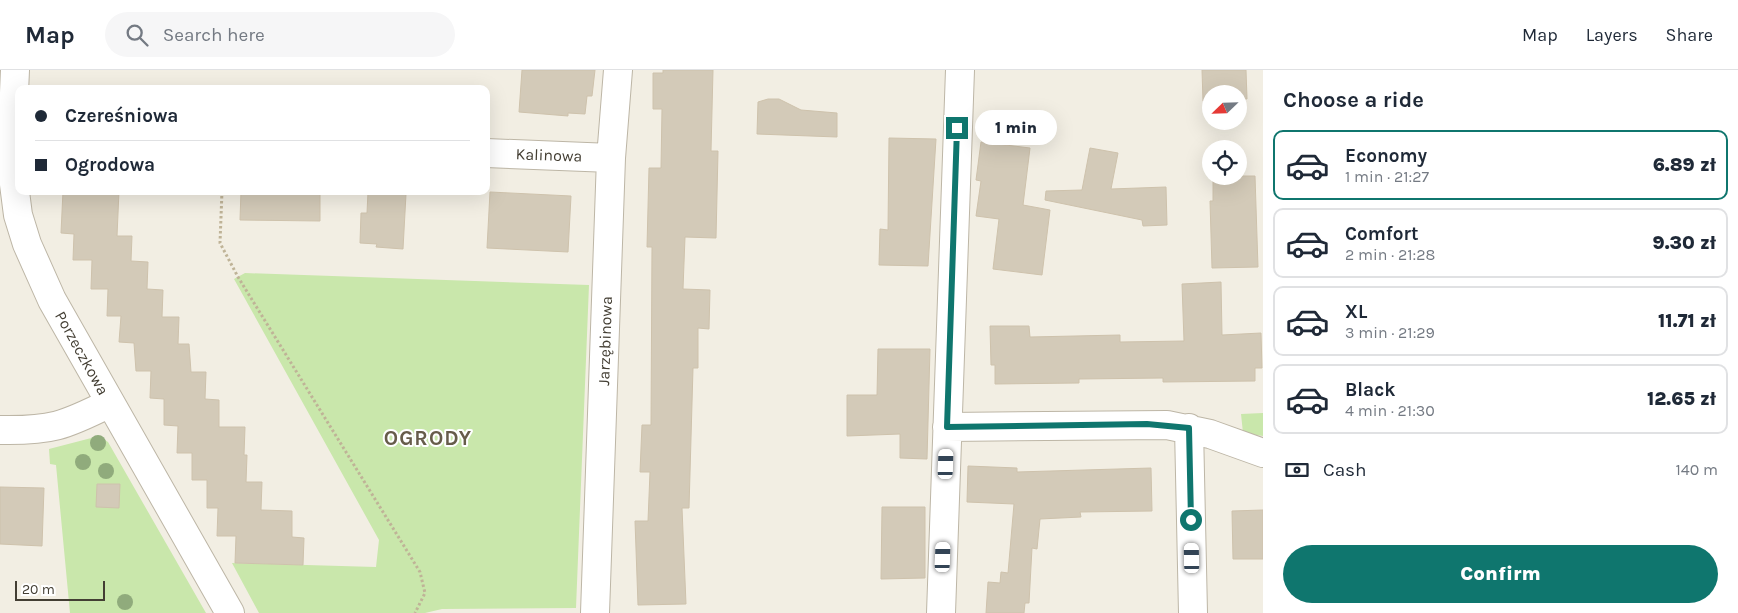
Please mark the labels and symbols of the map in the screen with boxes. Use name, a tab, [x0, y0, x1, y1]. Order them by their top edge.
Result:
north arrow	[1202, 85, 1248, 130]
callout: 1 min	[974, 110, 1057, 146]
route end	[946, 117, 968, 139]
street label: Kalinowa	[515, 144, 583, 166]
street label: Jarzębinowa	[594, 296, 616, 386]
street label: Porzeczkowa	[51, 308, 113, 398]
district label: OGRODY	[384, 426, 472, 450]
car	[937, 449, 954, 479]
route start	[1180, 509, 1202, 531]
car	[934, 542, 951, 572]
car	[1184, 543, 1199, 573]
scale bar	[15, 578, 105, 601]

